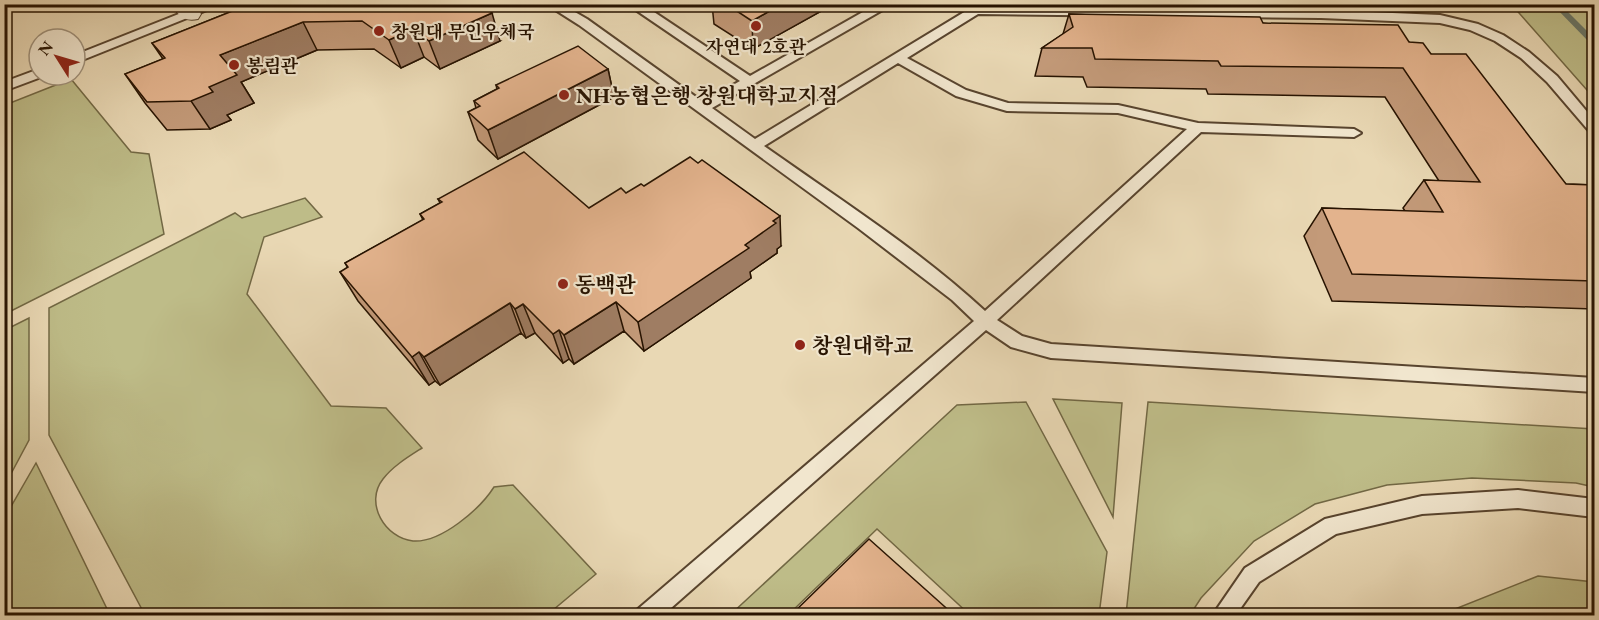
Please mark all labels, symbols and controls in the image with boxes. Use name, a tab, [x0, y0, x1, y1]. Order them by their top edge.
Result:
marker: 자연대 2호관	[749, 19, 763, 33]
place label: 창원대 무인우체국	[391, 20, 535, 43]
marker: 창원대 무인우체국	[372, 24, 386, 38]
north arrow	[27, 27, 87, 87]
place label: 자연대 2호관	[706, 35, 807, 58]
text: N	[33, 37, 58, 60]
place label: 봉림관	[246, 54, 299, 77]
marker: 봉림관	[227, 58, 241, 72]
place label: NH농협은행 창원대학교지점	[576, 82, 838, 109]
marker: NH농협은행 창원대학교지점	[557, 88, 571, 102]
place label: 동백관	[575, 271, 637, 298]
marker: 동백관	[556, 277, 570, 291]
place label: 창원대학교	[812, 332, 913, 359]
marker: 창원대학교	[793, 338, 807, 352]

